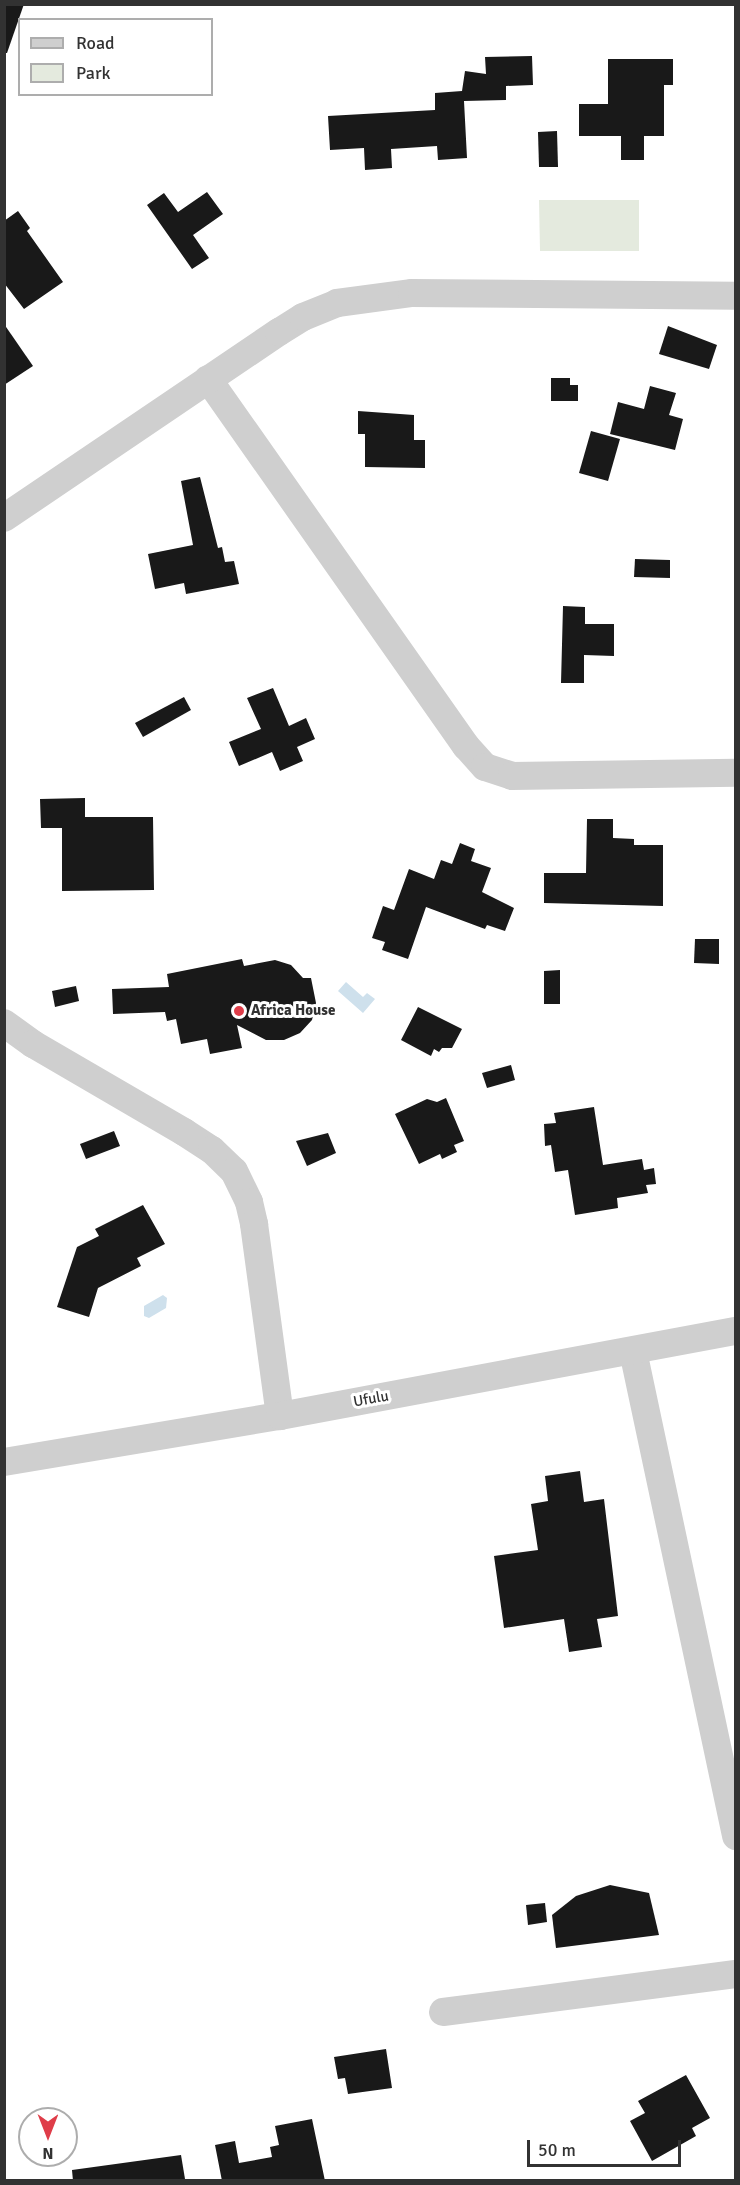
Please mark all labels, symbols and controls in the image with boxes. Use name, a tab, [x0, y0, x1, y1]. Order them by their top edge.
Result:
legend	[18, 18, 213, 96]
text: Road	[76, 32, 115, 54]
text: Park	[76, 62, 111, 84]
place label: Africa House	[251, 1002, 335, 1020]
marker: Africa House	[232, 1004, 246, 1018]
street label: Ufulu	[352, 1387, 390, 1411]
north arrow	[18, 2107, 78, 2167]
scale bar	[530, 2128, 684, 2166]
text: 50 m	[538, 2139, 576, 2161]
text: N	[42, 2143, 54, 2163]

